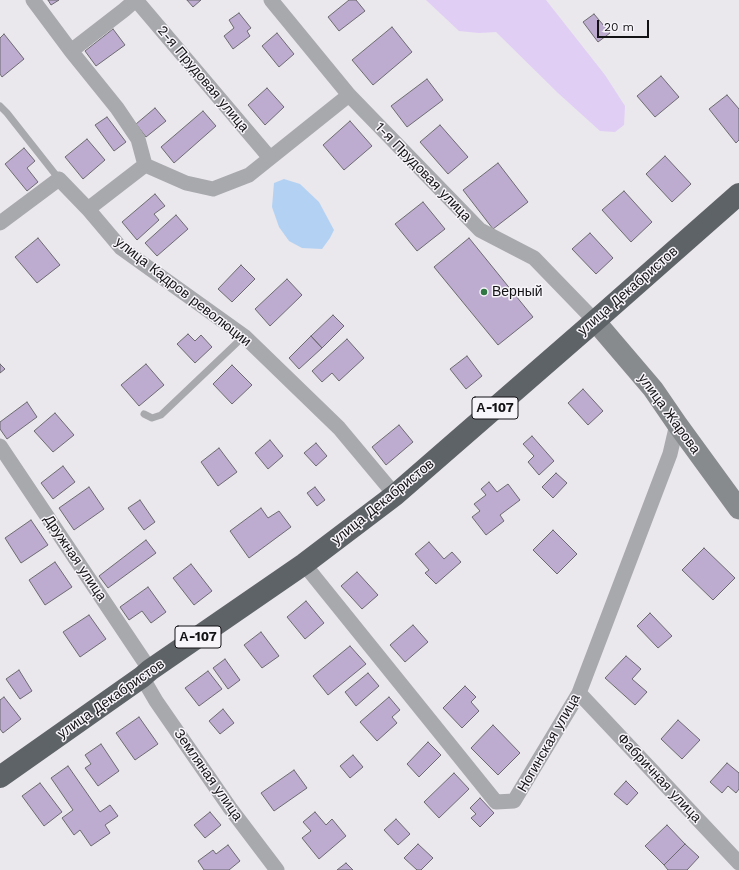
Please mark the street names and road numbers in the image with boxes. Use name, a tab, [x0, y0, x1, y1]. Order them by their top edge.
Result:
street label: 2-я Прудовая улица	[154, 22, 252, 136]
street label: 1-я Прудовая улица	[371, 119, 475, 225]
street label: улица Кадров революции	[112, 234, 254, 350]
street label: улица Декабристов	[575, 243, 681, 339]
street label: улица Жарова	[634, 371, 704, 457]
road number: А-107	[472, 397, 518, 419]
street label: улица Декабристов	[328, 456, 438, 548]
street label: Дружная улица	[40, 512, 110, 604]
road number: А-107	[175, 626, 221, 648]
street label: улица Декабристов	[54, 656, 168, 742]
street label: Ногинская улица	[514, 691, 584, 795]
street label: Земляная улица	[170, 726, 246, 824]
street label: Фабричная улица	[613, 730, 705, 826]

